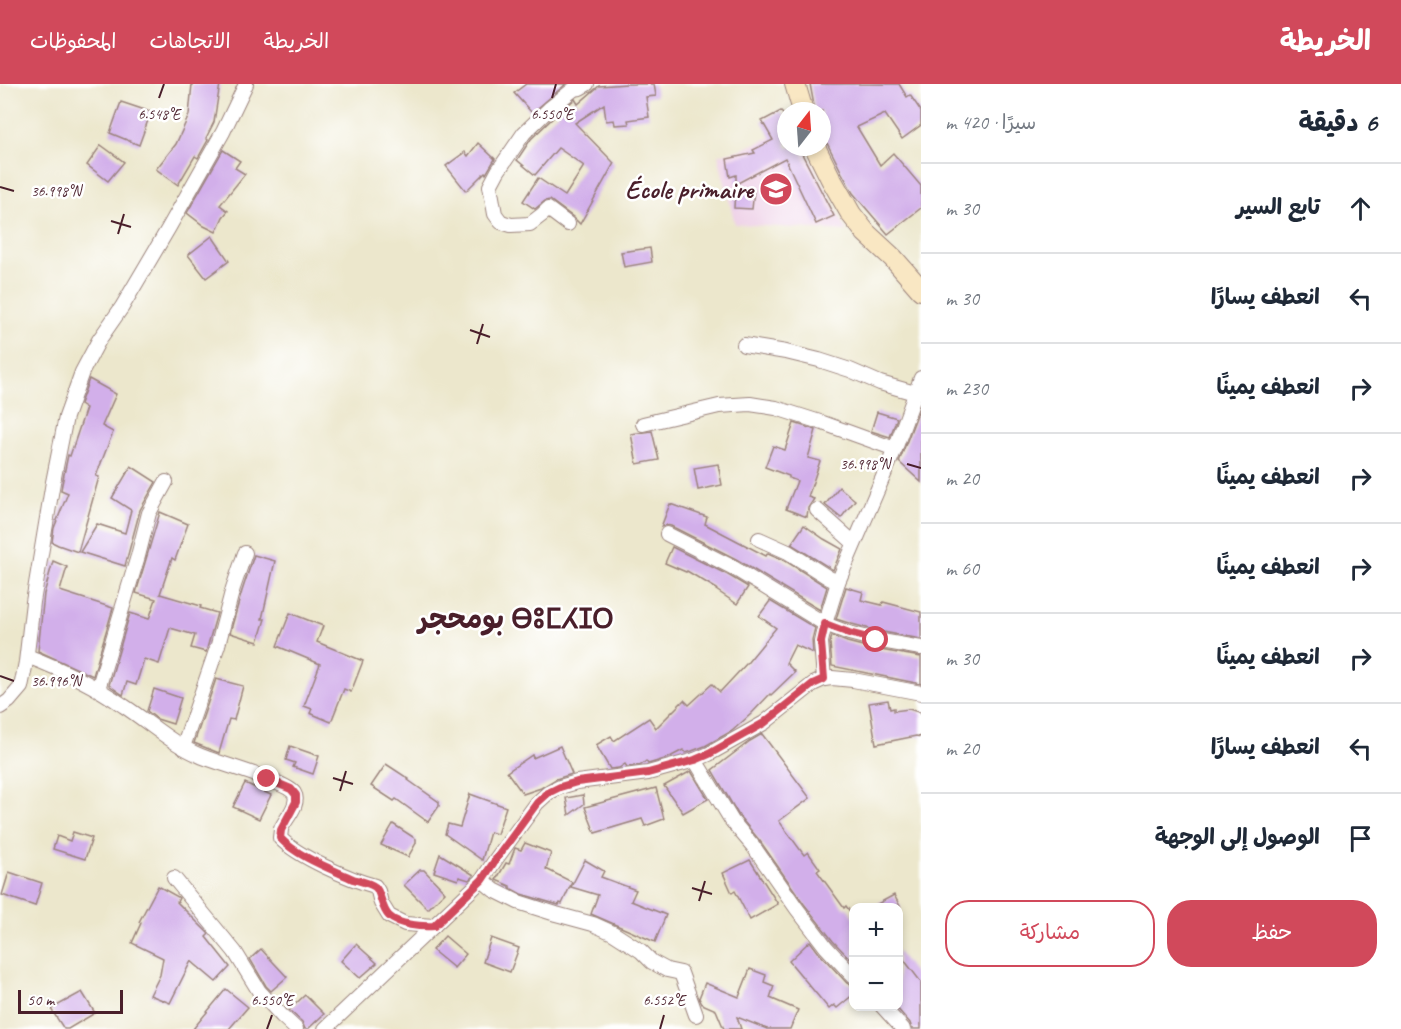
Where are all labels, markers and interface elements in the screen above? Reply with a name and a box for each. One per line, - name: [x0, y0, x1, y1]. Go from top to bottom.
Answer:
- text: الخريطة: [1280, 23, 1371, 58]
- text: المحفوظات: [30, 28, 116, 54]
- text: الاتجاهات: [149, 28, 231, 54]
- text: الخريطة: [264, 28, 329, 54]
- north arrow: [777, 102, 831, 156]
- text: 6.548°E: [138, 105, 182, 124]
- text: 6.550°E: [531, 105, 575, 124]
- text: 6 دقيقة: [1298, 106, 1377, 139]
- text: سيرًا · 420 m: [945, 110, 1036, 135]
- school or university icon: École primaire: [758, 171, 794, 207]
- place label: École primaire: [625, 173, 755, 206]
- text: 36.998°N: [31, 182, 84, 201]
- icon: ahead: [1344, 192, 1377, 225]
- text: تابع السير: [1236, 193, 1320, 221]
- text: 30 m: [945, 196, 979, 221]
- icon: left: [1344, 282, 1377, 315]
- text: انعطف يسارًا: [1211, 283, 1320, 311]
- text: 30 m: [945, 286, 979, 311]
- icon: right: [1344, 372, 1377, 405]
- text: انعطف يمينًا: [1216, 373, 1320, 401]
- text: 230 m: [945, 376, 988, 401]
- text: 36.998°N: [840, 455, 893, 474]
- icon: right: [1344, 462, 1377, 495]
- text: انعطف يمينًا: [1216, 463, 1320, 491]
- text: 20 m: [945, 466, 979, 491]
- icon: right: [1344, 552, 1377, 585]
- text: انعطف يمينًا: [1216, 553, 1320, 581]
- text: 60 m: [945, 556, 979, 581]
- district label: بومحجر ⴱⵓⵎⵃⵊⵔ: [415, 601, 614, 636]
- route start: [862, 626, 888, 652]
- icon: right: [1344, 642, 1377, 675]
- text: انعطف يمينًا: [1216, 643, 1320, 671]
- text: 30 m: [945, 646, 979, 671]
- text: 36.996°N: [31, 672, 84, 691]
- icon: left: [1344, 732, 1377, 765]
- text: انعطف يسارًا: [1211, 733, 1320, 761]
- text: 20 m: [945, 736, 979, 761]
- route end: [253, 765, 279, 791]
- icon: arrive: [1344, 822, 1377, 855]
- text: الوصول إلى الوجهة: [1155, 823, 1320, 851]
- button: مشاركة: [945, 900, 1155, 967]
- button: حفظ: [1167, 900, 1377, 967]
- map controls: [849, 903, 903, 1011]
- button: +: [849, 903, 903, 957]
- button: −: [849, 957, 903, 1011]
- scale bar: [18, 987, 123, 1014]
- text: 50 m: [27, 990, 54, 1010]
- text: 6.550°E: [251, 991, 295, 1010]
- text: 6.552°E: [643, 991, 687, 1010]

